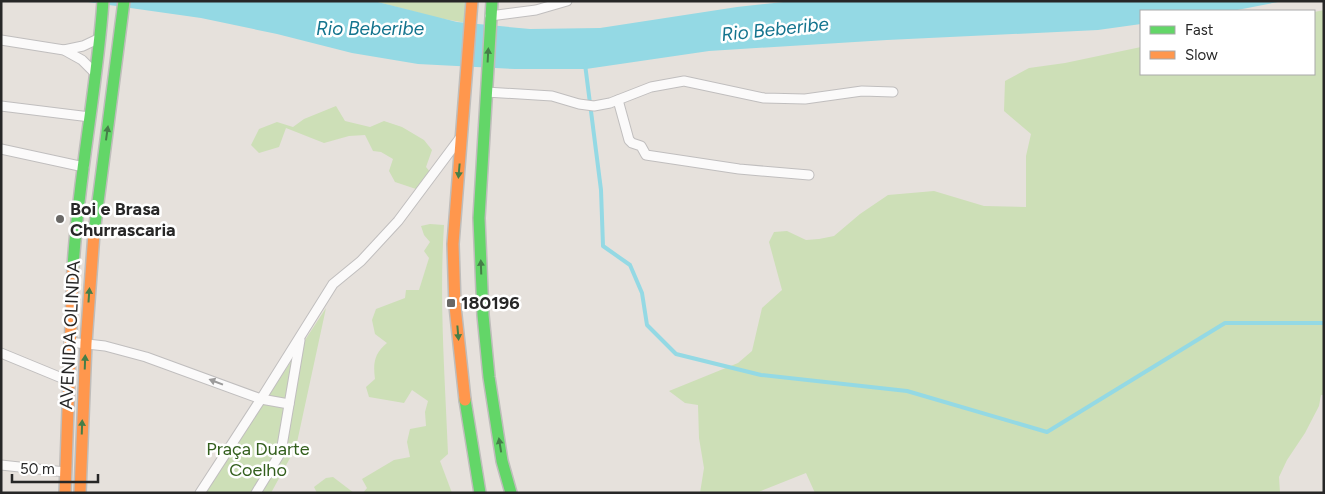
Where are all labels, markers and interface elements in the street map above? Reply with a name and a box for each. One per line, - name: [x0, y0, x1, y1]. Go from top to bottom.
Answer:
- legend: [1140, 10, 1315, 75]
- water label: Rio Beberibe: [720, 12, 831, 46]
- water label: Rio Beberibe: [316, 17, 425, 40]
- text: Fast: [1185, 21, 1214, 39]
- text: Slow: [1185, 46, 1218, 64]
- one-way arrow: [484, 47, 492, 63]
- one-way arrow: [103, 125, 111, 141]
- one-way arrow: [455, 163, 463, 179]
- place label: Boi e Brasa Churrascaria: [70, 198, 176, 241]
- marker: Boi e Brasa Churrascaria: [54, 213, 66, 225]
- one-way arrow: [477, 258, 485, 274]
- street label: AVENIDA OLINDA: [55, 260, 85, 410]
- one-way arrow: [86, 286, 94, 302]
- place label: 180196: [461, 292, 520, 314]
- marker: 180196: [445, 297, 457, 309]
- one-way arrow: [454, 325, 462, 341]
- one-way arrow: [81, 354, 89, 370]
- one-way arrow: [208, 378, 223, 386]
- one-way arrow: [79, 418, 87, 434]
- one-way arrow: [495, 437, 503, 453]
- park label: Praça Duarte Coelho: [206, 438, 310, 481]
- scale bar: [12, 452, 99, 484]
- text: 50 m: [20, 460, 55, 478]

